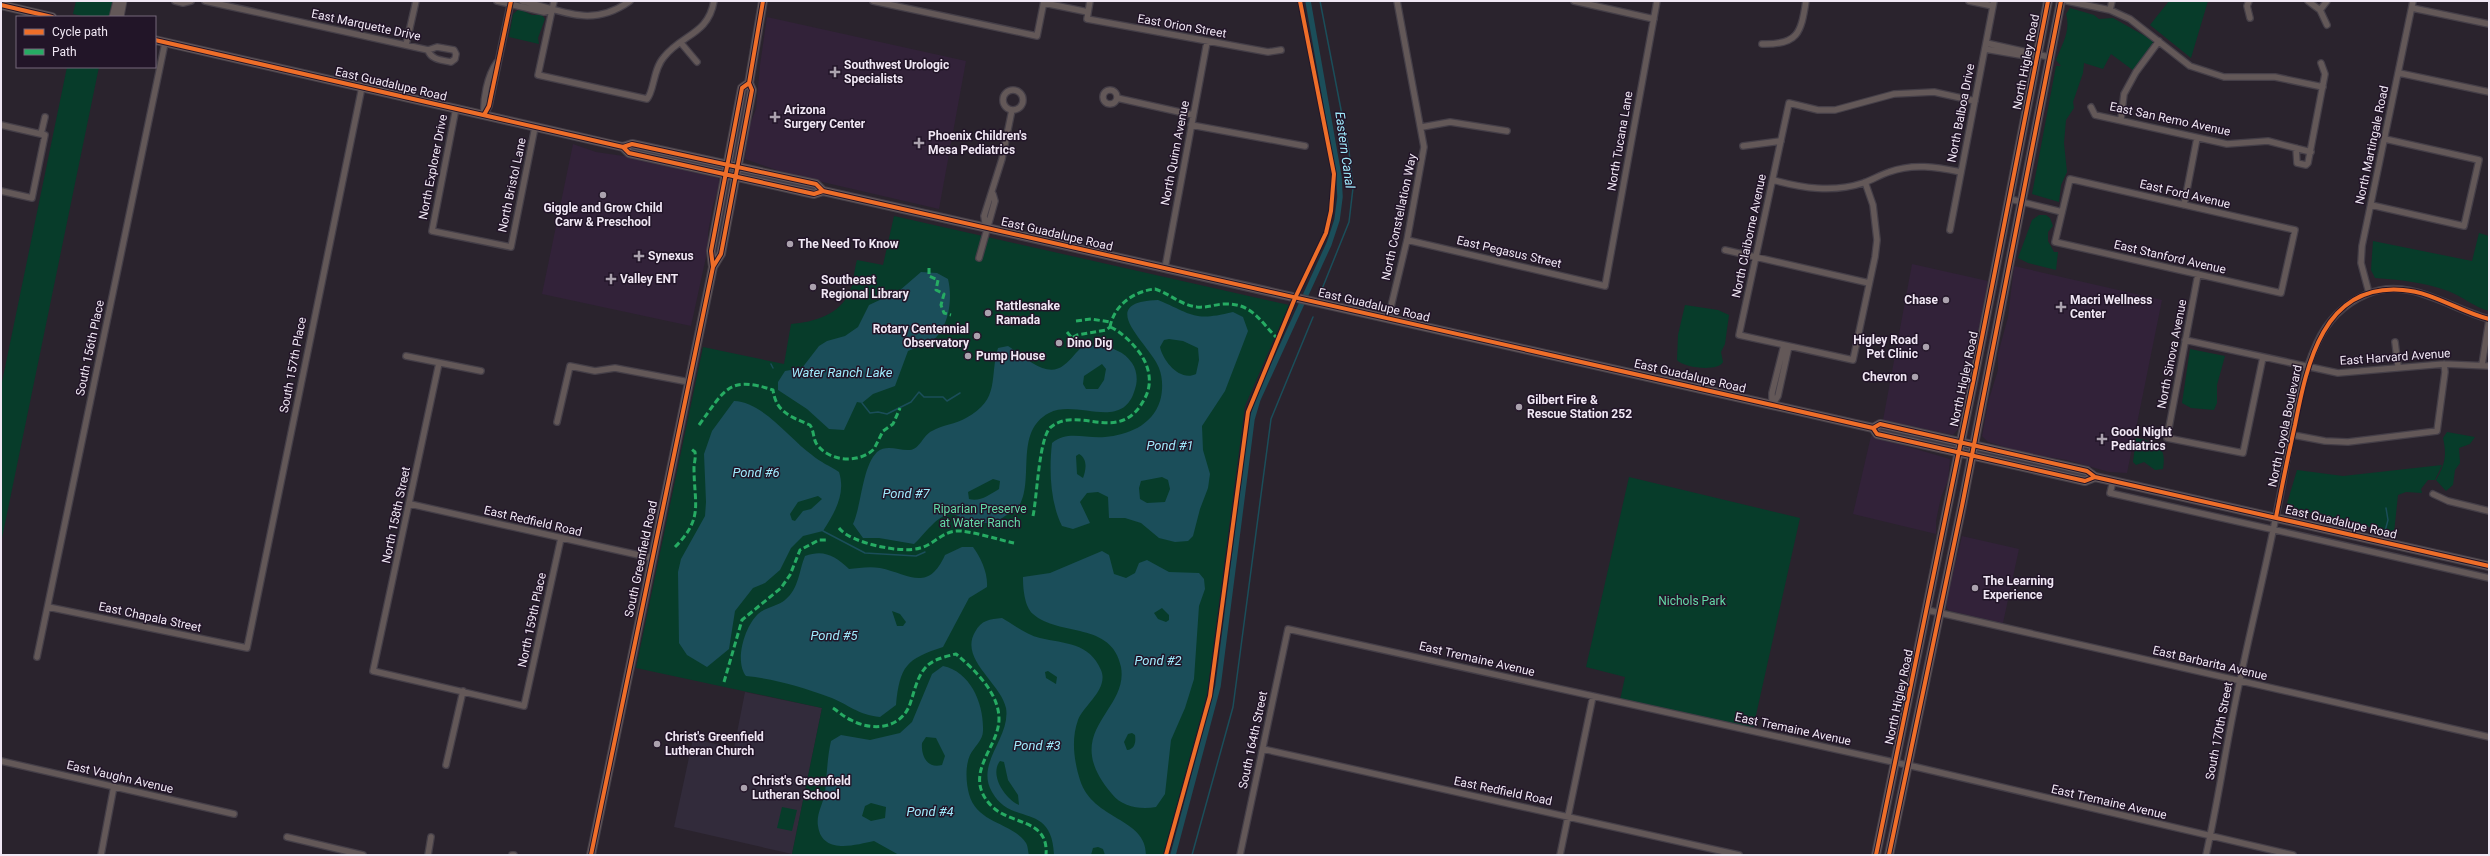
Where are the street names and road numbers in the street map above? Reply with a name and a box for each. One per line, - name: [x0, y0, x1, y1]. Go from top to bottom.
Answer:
- street label: East Marquette Drive: [310, 7, 422, 43]
- street label: East Orion Street: [1137, 11, 1227, 41]
- street label: North Higley Road: [2010, 13, 2042, 111]
- street label: North Balboa Drive: [1945, 62, 1977, 164]
- street label: East Guadalupe Road: [334, 64, 448, 104]
- street label: North Martingale Road: [2353, 84, 2391, 206]
- street label: North Tucana Lane: [1604, 90, 1636, 192]
- street label: North Quinn Avenue: [1158, 99, 1192, 207]
- street label: East San Remo Avenue: [2108, 99, 2232, 139]
- street label: North Explorer Drive: [416, 113, 450, 221]
- street label: North Bristol Lane: [495, 136, 529, 234]
- street label: North Constellation Way: [1379, 152, 1419, 282]
- street label: North Claiborne Avenue: [1729, 173, 1769, 299]
- street label: East Ford Avenue: [2138, 177, 2232, 211]
- street label: East Guadalupe Road: [1000, 214, 1114, 254]
- street label: East Pegasus Street: [1455, 233, 1563, 271]
- street label: East Stanford Avenue: [2113, 237, 2227, 277]
- street label: East Guadalupe Road: [1317, 285, 1431, 325]
- street label: North Sinova Avenue: [2155, 298, 2189, 410]
- street label: South 156th Place: [73, 299, 107, 397]
- street label: South 157th Place: [277, 316, 309, 414]
- street label: North Higley Road: [1947, 330, 1981, 428]
- street label: East Harvard Avenue: [2339, 346, 2451, 368]
- street label: East Guadalupe Road: [1633, 356, 1747, 396]
- street label: North Loyola Boulevard: [2265, 364, 2305, 488]
- street label: North 158th Street: [379, 465, 413, 565]
- street label: South Greenfield Road: [622, 499, 660, 619]
- street label: East Guadalupe Road: [2284, 502, 2398, 542]
- street label: East Redfield Road: [483, 503, 583, 539]
- street label: North 159th Place: [515, 571, 549, 669]
- street label: East Chapala Street: [97, 599, 203, 635]
- street label: East Tremaine Avenue: [1418, 639, 1536, 679]
- street label: East Barbarita Avenue: [2151, 643, 2269, 683]
- street label: North Higley Road: [1882, 648, 1916, 746]
- street label: South 170th Street: [2203, 681, 2235, 781]
- street label: South 164th Street: [1236, 690, 1270, 790]
- street label: East Tremaine Avenue: [1734, 710, 1852, 748]
- street label: East Vaughn Avenue: [65, 758, 175, 796]
- street label: East Redfield Road: [1453, 774, 1553, 808]
- street label: East Tremaine Avenue: [2050, 782, 2168, 822]

